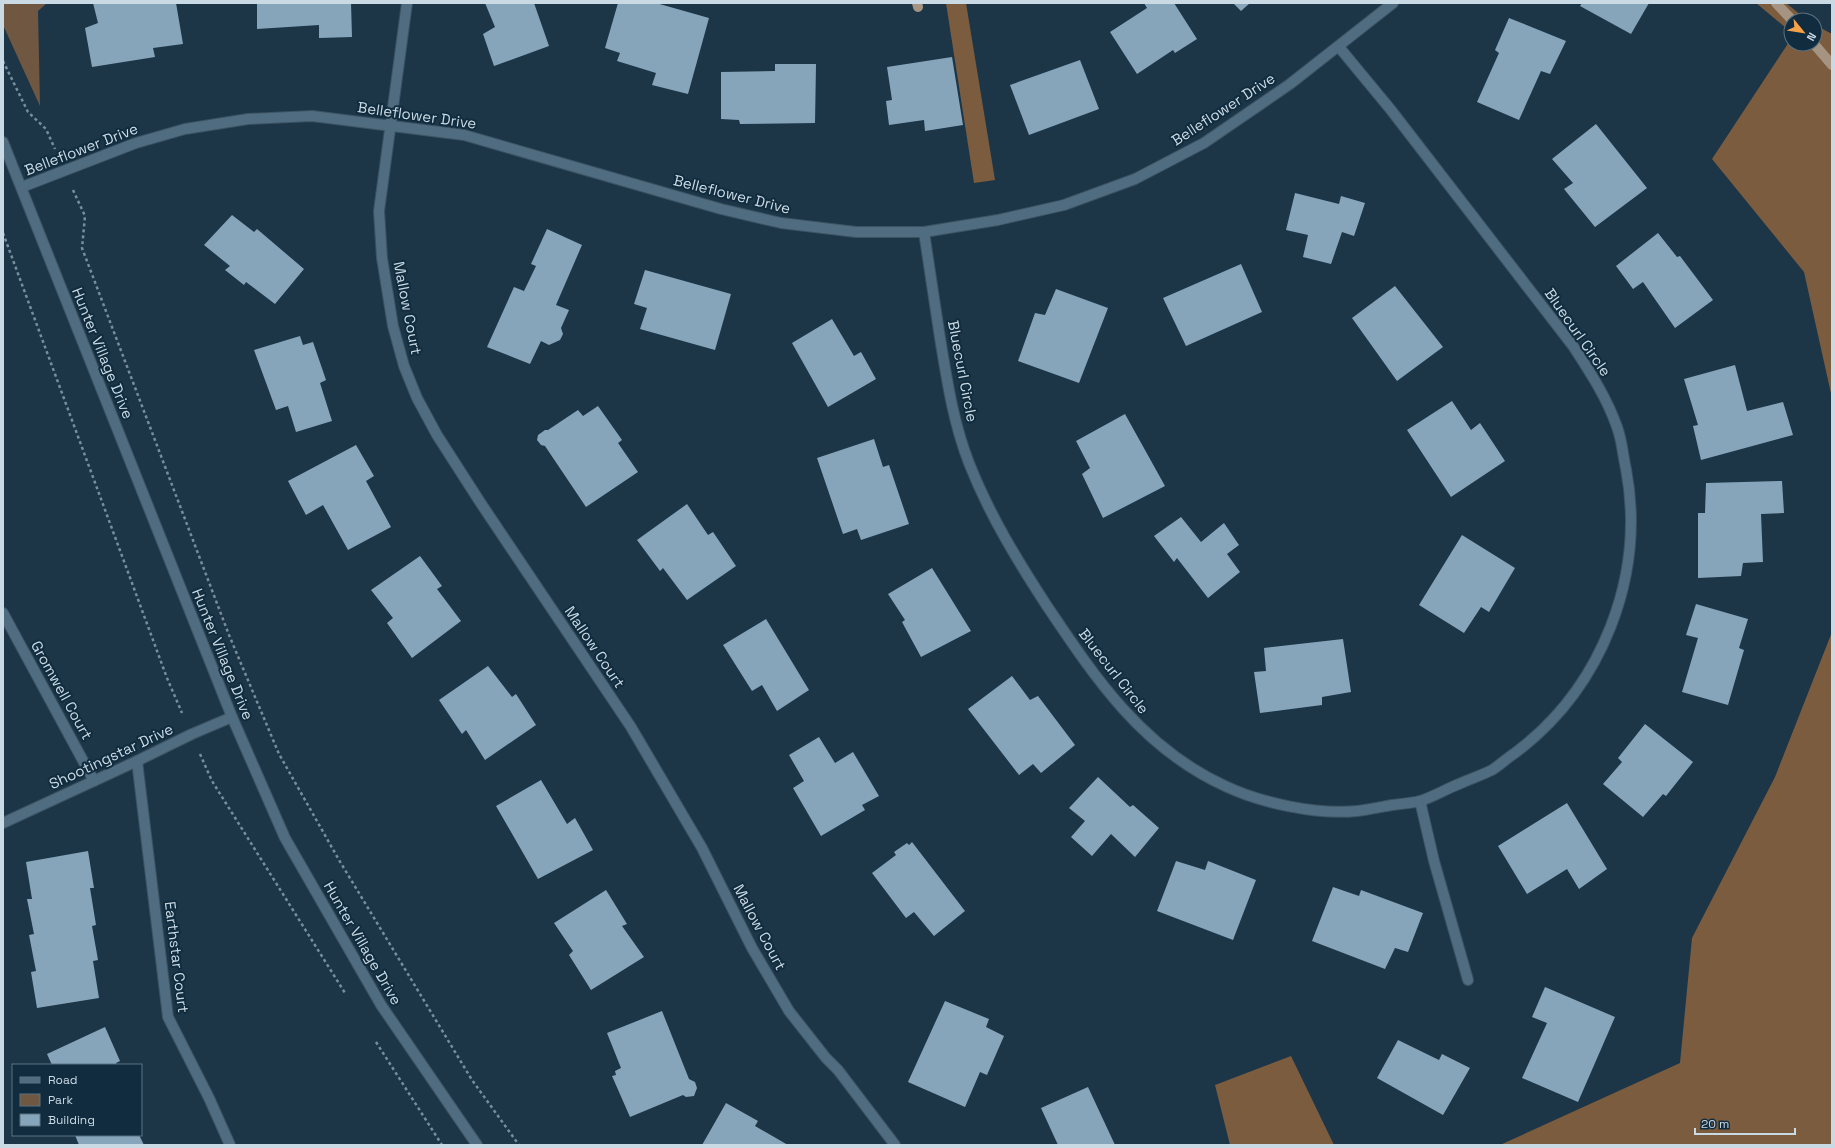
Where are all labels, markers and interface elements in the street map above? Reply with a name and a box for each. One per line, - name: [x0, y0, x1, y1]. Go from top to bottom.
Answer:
- north arrow: [1783, 12, 1823, 52]
- text: N: [1804, 30, 1820, 44]
- street label: Belleflower Drive: [1168, 68, 1279, 150]
- street label: Belleflower Drive: [356, 97, 478, 133]
- street label: Belleflower Drive: [22, 119, 141, 179]
- street label: Belleflower Drive: [671, 170, 793, 218]
- street label: Mallow Court: [390, 260, 426, 356]
- street label: Bluecurl Circle: [1541, 284, 1615, 380]
- street label: Hunter Village Drive: [68, 285, 138, 422]
- street label: Bluecurl Circle: [944, 319, 982, 424]
- street label: Hunter Village Drive: [188, 586, 258, 723]
- street label: Mallow Court: [561, 602, 629, 692]
- street label: Bluecurl Circle: [1075, 624, 1153, 718]
- street label: Gromwell Court: [27, 637, 97, 743]
- street label: Shootingstar Drive: [46, 719, 176, 793]
- street label: Hunter Village Drive: [320, 878, 406, 1008]
- street label: Mallow Court: [729, 881, 791, 973]
- street label: Earthstar Court: [161, 900, 193, 1014]
- legend: [12, 1064, 142, 1136]
- text: Road: [48, 1072, 77, 1088]
- text: Park: [48, 1092, 73, 1108]
- scale bar: [1695, 1110, 1795, 1136]
- text: Building: [48, 1112, 95, 1128]
- text: 20 m: [1701, 1116, 1729, 1132]

